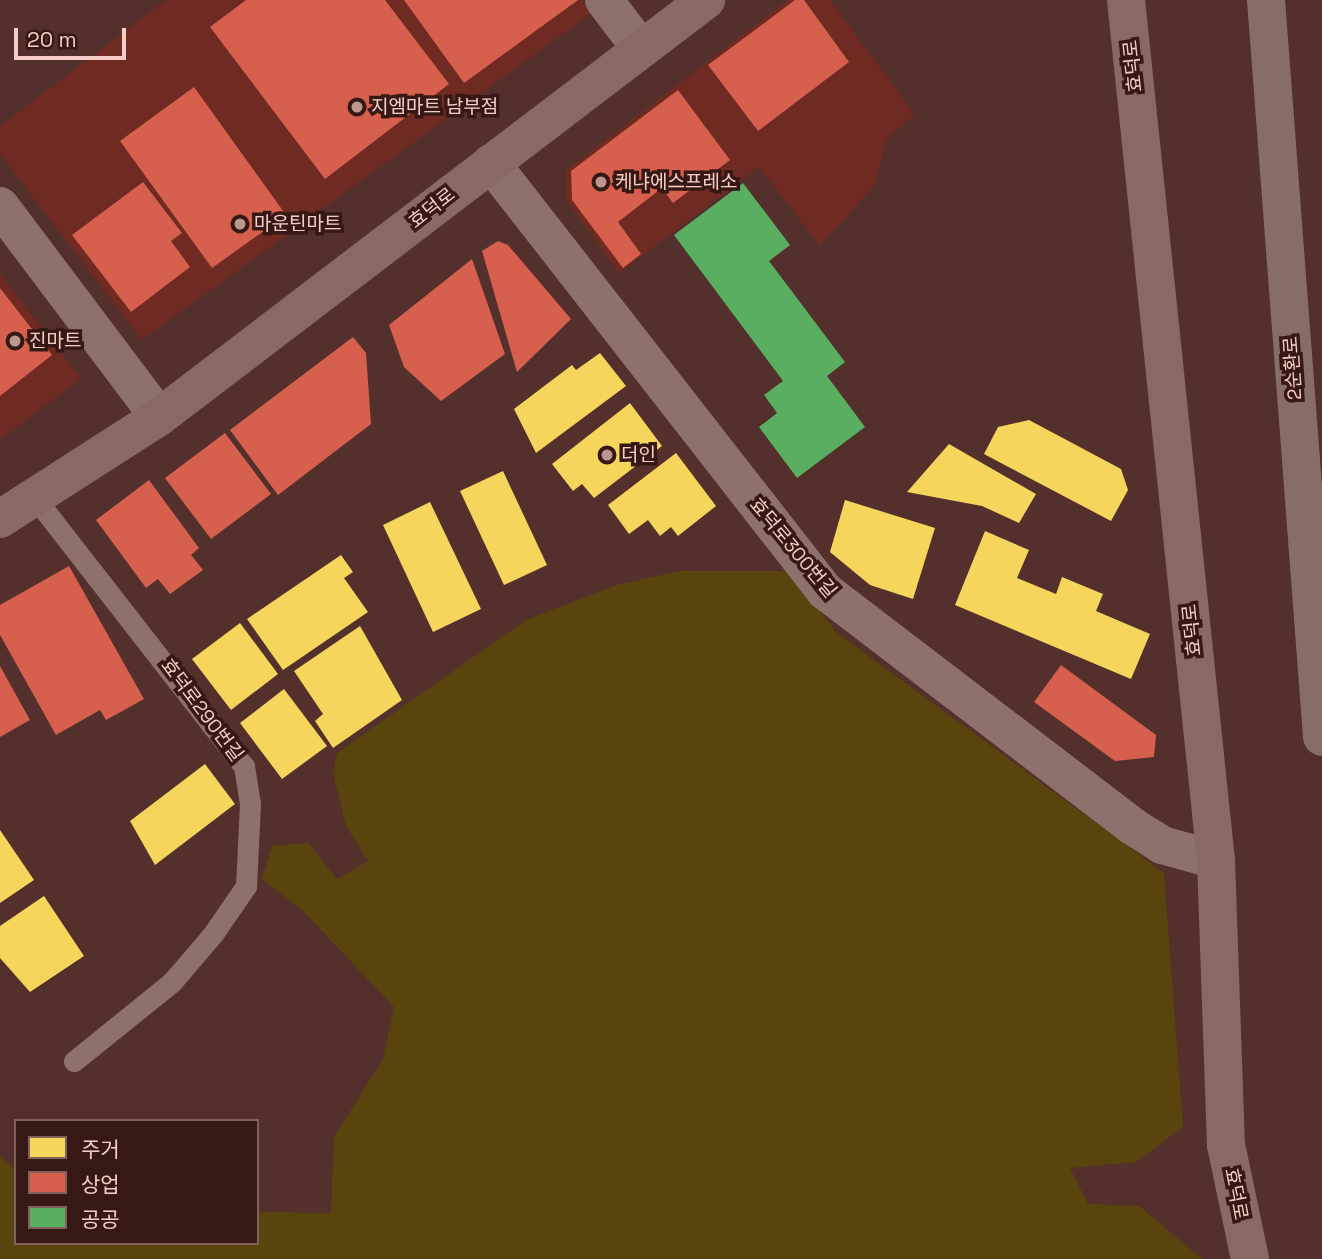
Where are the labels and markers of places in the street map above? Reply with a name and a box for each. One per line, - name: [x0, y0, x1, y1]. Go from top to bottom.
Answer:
- place label: 지엠마트 남부점: [371, 96, 498, 118]
- marker: 지엠마트 남부점: [349, 99, 365, 115]
- place label: 케냐에스프레소: [615, 171, 737, 193]
- marker: 케냐에스프레소: [593, 174, 609, 190]
- place label: 마운틴마트: [254, 213, 341, 235]
- marker: 마운틴마트: [232, 216, 248, 232]
- place label: 진마트: [29, 330, 81, 352]
- marker: 진마트: [7, 333, 23, 349]
- place label: 더인: [621, 444, 656, 466]
- marker: 더인: [599, 447, 615, 463]

